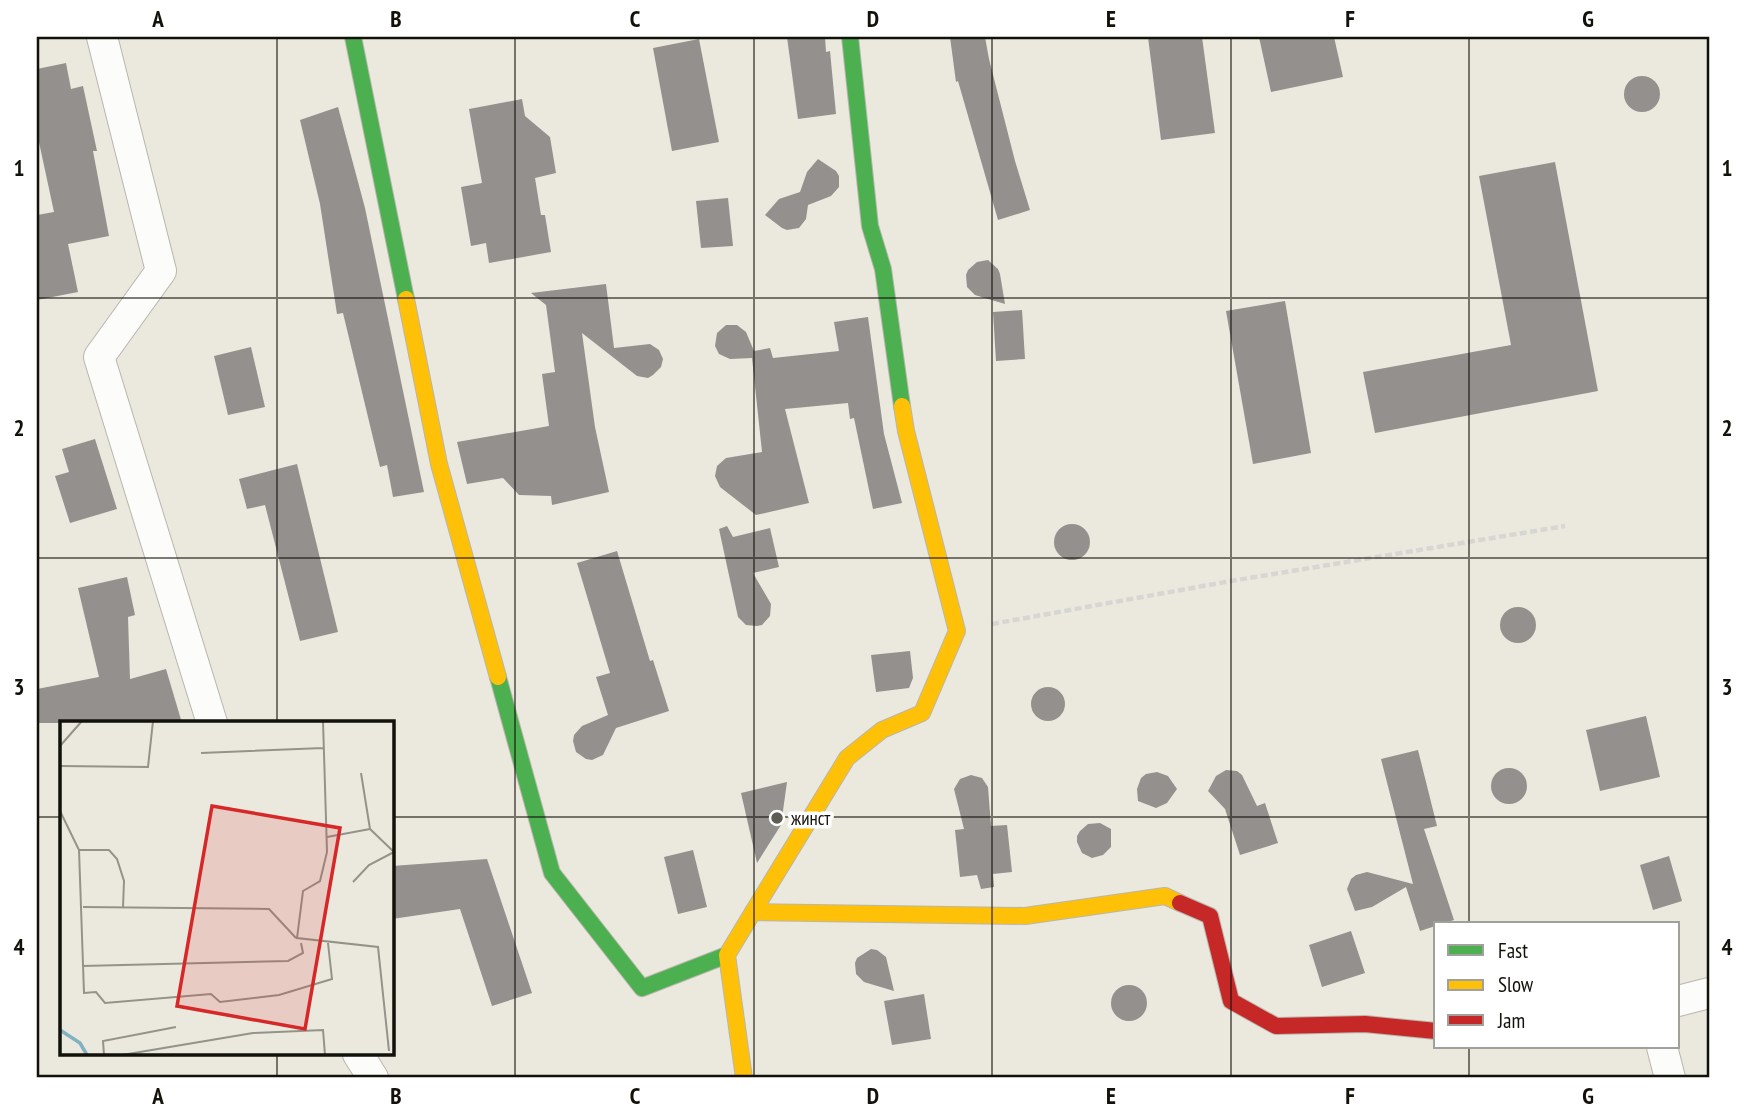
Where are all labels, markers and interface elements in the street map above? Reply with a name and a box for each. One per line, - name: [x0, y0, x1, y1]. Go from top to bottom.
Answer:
- text: A: [151, 4, 164, 33]
- text: B: [390, 4, 402, 33]
- text: C: [630, 4, 641, 33]
- text: D: [867, 4, 879, 33]
- text: E: [1106, 4, 1116, 33]
- text: F: [1345, 4, 1355, 33]
- text: G: [1582, 4, 1594, 33]
- text: 1: [14, 153, 25, 182]
- text: 1: [1722, 153, 1733, 182]
- text: 2: [14, 413, 25, 442]
- text: 2: [1722, 413, 1733, 442]
- text: 3: [14, 672, 25, 701]
- text: 3: [1722, 672, 1733, 701]
- inset map: [60, 721, 394, 1056]
- place label: жинст: [791, 806, 831, 830]
- marker: жинст: [769, 810, 785, 826]
- legend: [1434, 922, 1680, 1048]
- text: 4: [14, 932, 25, 961]
- text: 4: [1722, 932, 1733, 961]
- text: Fast: [1498, 937, 1528, 964]
- text: Slow: [1498, 971, 1534, 998]
- text: Jam: [1497, 1007, 1525, 1034]
- text: A: [151, 1081, 164, 1110]
- text: B: [390, 1081, 402, 1110]
- text: C: [630, 1081, 641, 1110]
- text: D: [867, 1081, 879, 1110]
- text: E: [1106, 1081, 1116, 1110]
- text: F: [1345, 1081, 1355, 1110]
- text: G: [1582, 1081, 1594, 1110]

